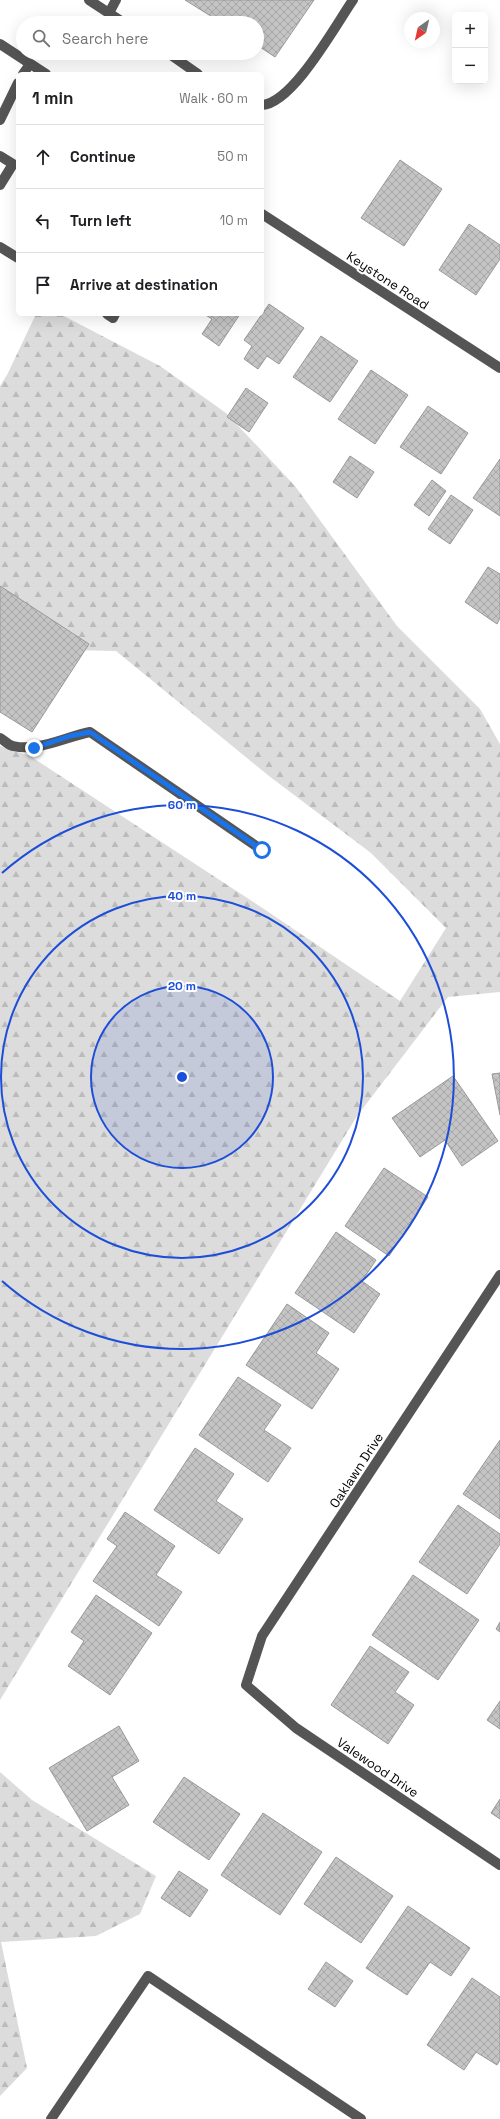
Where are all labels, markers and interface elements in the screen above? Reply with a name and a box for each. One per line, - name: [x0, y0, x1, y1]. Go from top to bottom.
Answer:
- north arrow: [404, 12, 440, 48]
- map controls: [452, 12, 488, 84]
- button: +: [452, 12, 488, 48]
- search box: [16, 16, 264, 60]
- icon: search: [30, 27, 52, 49]
- text: Search here: [62, 29, 148, 48]
- button: −: [452, 48, 488, 84]
- text: 1 min: [32, 87, 74, 109]
- text: Walk · 60 m: [179, 90, 248, 107]
- icon: ahead: [32, 146, 54, 168]
- text: Continue: [70, 147, 136, 166]
- text: 50 m: [217, 148, 248, 165]
- icon: left: [32, 210, 54, 232]
- text: Turn left: [70, 211, 132, 230]
- text: 10 m: [220, 212, 248, 229]
- street label: Keystone Road: [343, 247, 432, 313]
- icon: arrive: [32, 274, 54, 296]
- text: Arrive at destination: [70, 275, 218, 294]
- route end: [25, 739, 43, 757]
- text: 60 m: [168, 797, 196, 813]
- route start: [253, 841, 271, 859]
- text: 40 m: [168, 888, 196, 904]
- text: 20 m: [168, 978, 196, 994]
- centre of rings: [175, 1070, 189, 1084]
- street label: Oaklawn Drive: [326, 1429, 387, 1511]
- street label: Valewood Drive: [334, 1734, 422, 1801]

